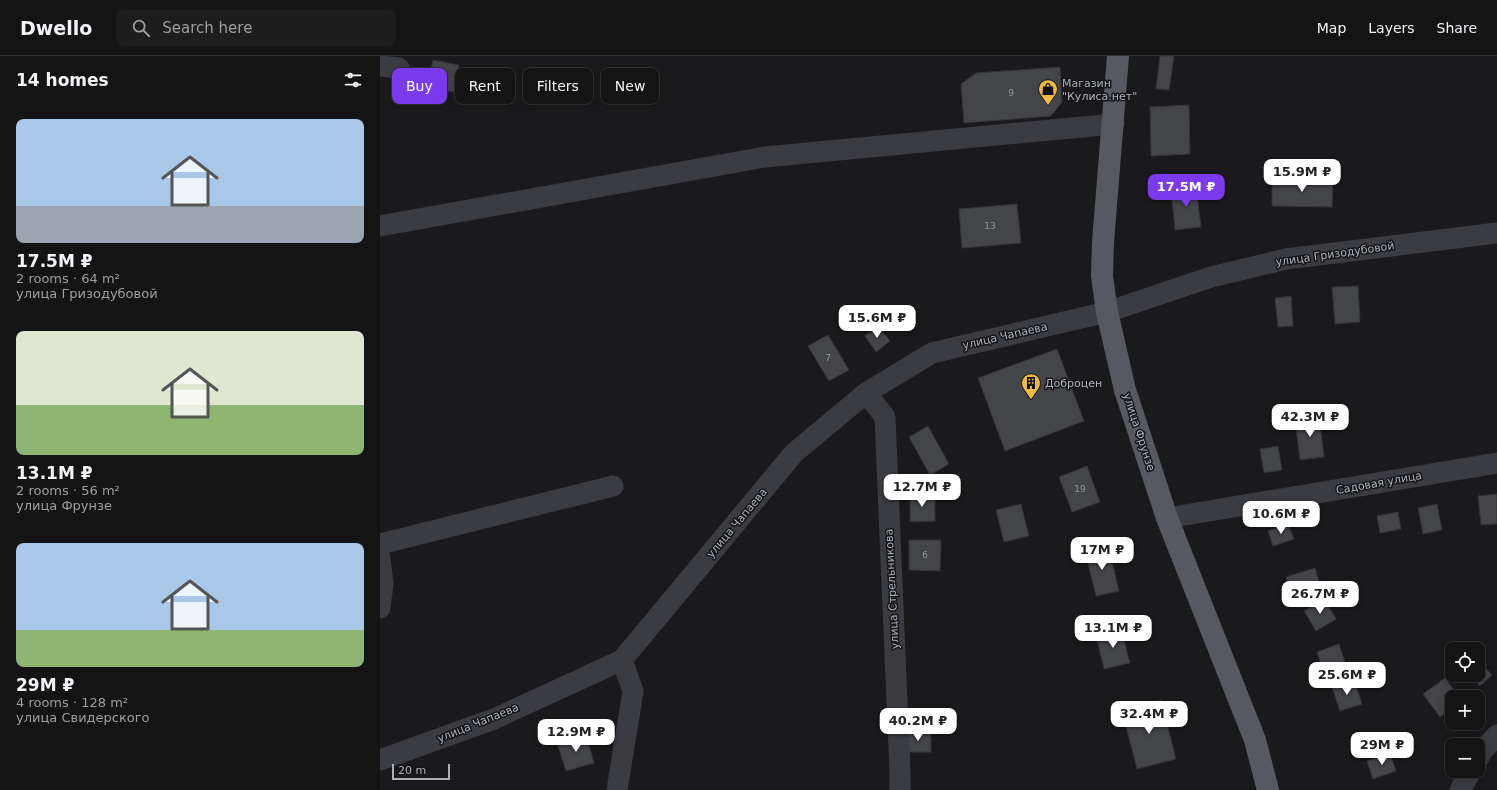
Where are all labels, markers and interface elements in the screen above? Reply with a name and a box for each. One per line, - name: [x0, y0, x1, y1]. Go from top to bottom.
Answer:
- search box: [116, 10, 396, 46]
- text: Dwello: [20, 17, 92, 39]
- icon: search: [130, 17, 152, 39]
- text: Search here: [162, 19, 252, 37]
- text: Map: [1317, 20, 1346, 36]
- text: Layers: [1368, 20, 1415, 36]
- text: Share: [1437, 20, 1477, 36]
- chip: Buy: [392, 68, 447, 104]
- chip: Rent: [455, 68, 515, 104]
- chip: Filters: [523, 68, 593, 104]
- chip: New: [601, 68, 659, 104]
- icon: filters: [342, 69, 364, 91]
- text: 14 homes: [16, 70, 109, 90]
- place label: Магазин "Кулиса.нет": [1062, 77, 1137, 103]
- shop icon: Магазин "Кулиса.нет": [1037, 78, 1059, 106]
- house number: 9: [1008, 88, 1014, 98]
- icon: home: [154, 145, 226, 217]
- pin: 15.9M ₽: [1265, 159, 1339, 193]
- text: 15.9M ₽: [1273, 164, 1331, 179]
- pin: 17.5M ₽: [1149, 174, 1223, 208]
- text: 17.5M ₽: [1157, 179, 1215, 194]
- house number: 13: [984, 221, 996, 231]
- street label: улица Гризодубовой: [1275, 239, 1395, 269]
- text: 17.5M ₽: [16, 251, 93, 271]
- text: 2 rooms · 64 m²: [16, 271, 120, 286]
- text: улица Гризодубовой: [16, 286, 158, 301]
- pin: 15.6M ₽: [840, 305, 914, 339]
- text: 15.6M ₽: [848, 310, 906, 325]
- street label: улица Чапаева: [961, 320, 1049, 352]
- house number: 7: [825, 353, 831, 363]
- icon: home: [154, 357, 226, 429]
- building icon: Доброцен: [1020, 372, 1042, 400]
- place label: Доброцен: [1045, 377, 1102, 390]
- street label: улица Фрунзе: [1120, 391, 1158, 473]
- pin: 42.3M ₽: [1273, 404, 1347, 438]
- text: 42.3M ₽: [1281, 409, 1339, 424]
- text: 13.1M ₽: [16, 463, 93, 483]
- street label: Садовая улица: [1335, 469, 1423, 497]
- pin: 12.7M ₽: [885, 474, 959, 508]
- text: 12.7M ₽: [893, 479, 951, 494]
- text: 2 rooms · 56 m²: [16, 483, 120, 498]
- house number: 19: [1074, 484, 1086, 494]
- street label: улица Чапаева: [704, 486, 770, 560]
- text: улица Фрунзе: [16, 498, 112, 513]
- pin: 10.6M ₽: [1244, 501, 1318, 535]
- text: 10.6M ₽: [1252, 506, 1310, 521]
- street label: улица Стрельникова: [882, 528, 902, 650]
- pin: 17M ₽: [1074, 537, 1130, 571]
- text: 17M ₽: [1080, 542, 1124, 557]
- house number: 6: [922, 550, 928, 560]
- icon: home: [154, 569, 226, 641]
- pin: 26.7M ₽: [1283, 581, 1357, 615]
- text: 26.7M ₽: [1291, 586, 1349, 601]
- pin: 13.1M ₽: [1076, 615, 1150, 649]
- text: 13.1M ₽: [1084, 620, 1142, 635]
- map controls: [1445, 642, 1485, 778]
- button: locate: [1445, 642, 1485, 682]
- pin: 25.6M ₽: [1310, 662, 1384, 696]
- text: 25.6M ₽: [1318, 667, 1376, 682]
- text: 29M ₽: [16, 675, 74, 695]
- button: +: [1445, 690, 1485, 730]
- text: 4 rooms · 128 m²: [16, 695, 128, 710]
- street label: улица Чапаева: [435, 701, 521, 745]
- pin: 32.4M ₽: [1112, 701, 1186, 735]
- text: 32.4M ₽: [1120, 706, 1178, 721]
- pin: 40.2M ₽: [881, 708, 955, 742]
- text: улица Свидерского: [16, 710, 150, 725]
- text: 40.2M ₽: [889, 713, 947, 728]
- pin: 12.9M ₽: [539, 719, 613, 753]
- text: 12.9M ₽: [547, 724, 605, 739]
- pin: 29M ₽: [1354, 732, 1410, 766]
- text: 29M ₽: [1360, 737, 1404, 752]
- button: −: [1445, 738, 1485, 778]
- scale bar: [392, 762, 450, 781]
- text: 20 m: [398, 764, 426, 777]

